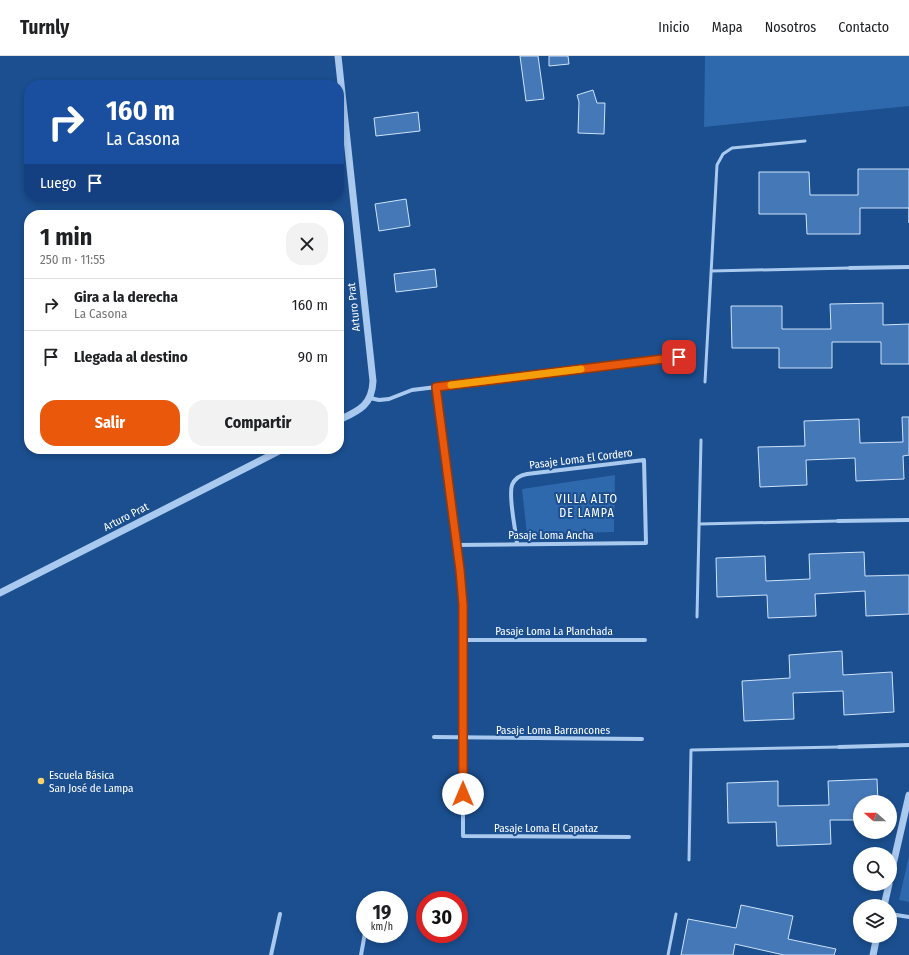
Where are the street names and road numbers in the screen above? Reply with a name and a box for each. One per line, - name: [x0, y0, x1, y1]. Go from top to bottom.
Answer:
- street label: Arturo Prat: [345, 282, 363, 332]
- street label: Pasaje Loma El Cordero: [529, 446, 634, 472]
- street label: Arturo Prat: [101, 500, 151, 534]
- street label: Pasaje Loma Ancha: [508, 529, 594, 542]
- street label: Pasaje Loma La Planchada: [495, 625, 613, 638]
- street label: Pasaje Loma Barrancones: [496, 724, 610, 737]
- street label: Pasaje Loma El Capataz: [494, 822, 599, 835]

